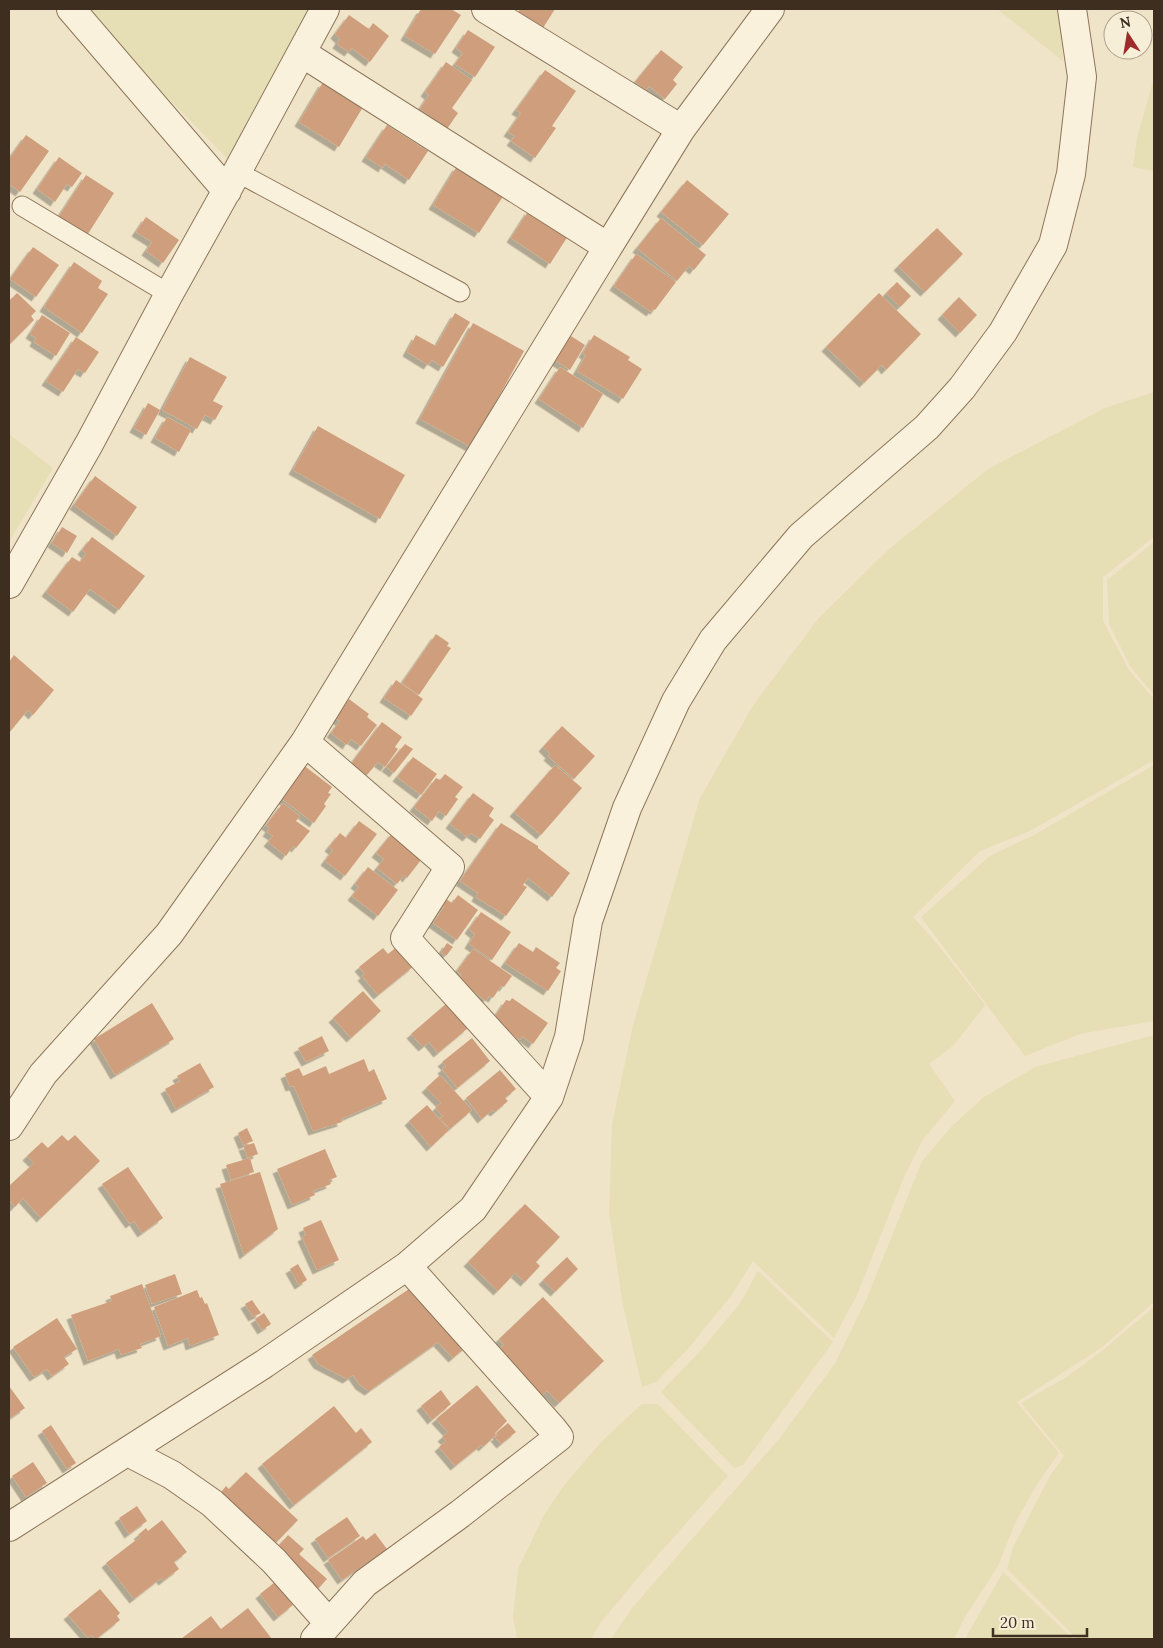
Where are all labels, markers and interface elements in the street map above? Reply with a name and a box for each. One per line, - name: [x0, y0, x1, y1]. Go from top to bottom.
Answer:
- north arrow: [1103, 10, 1153, 60]
- text: N: [1118, 12, 1133, 32]
- scale bar: [993, 1606, 1087, 1638]
- text: 20 m: [1000, 1613, 1035, 1632]

